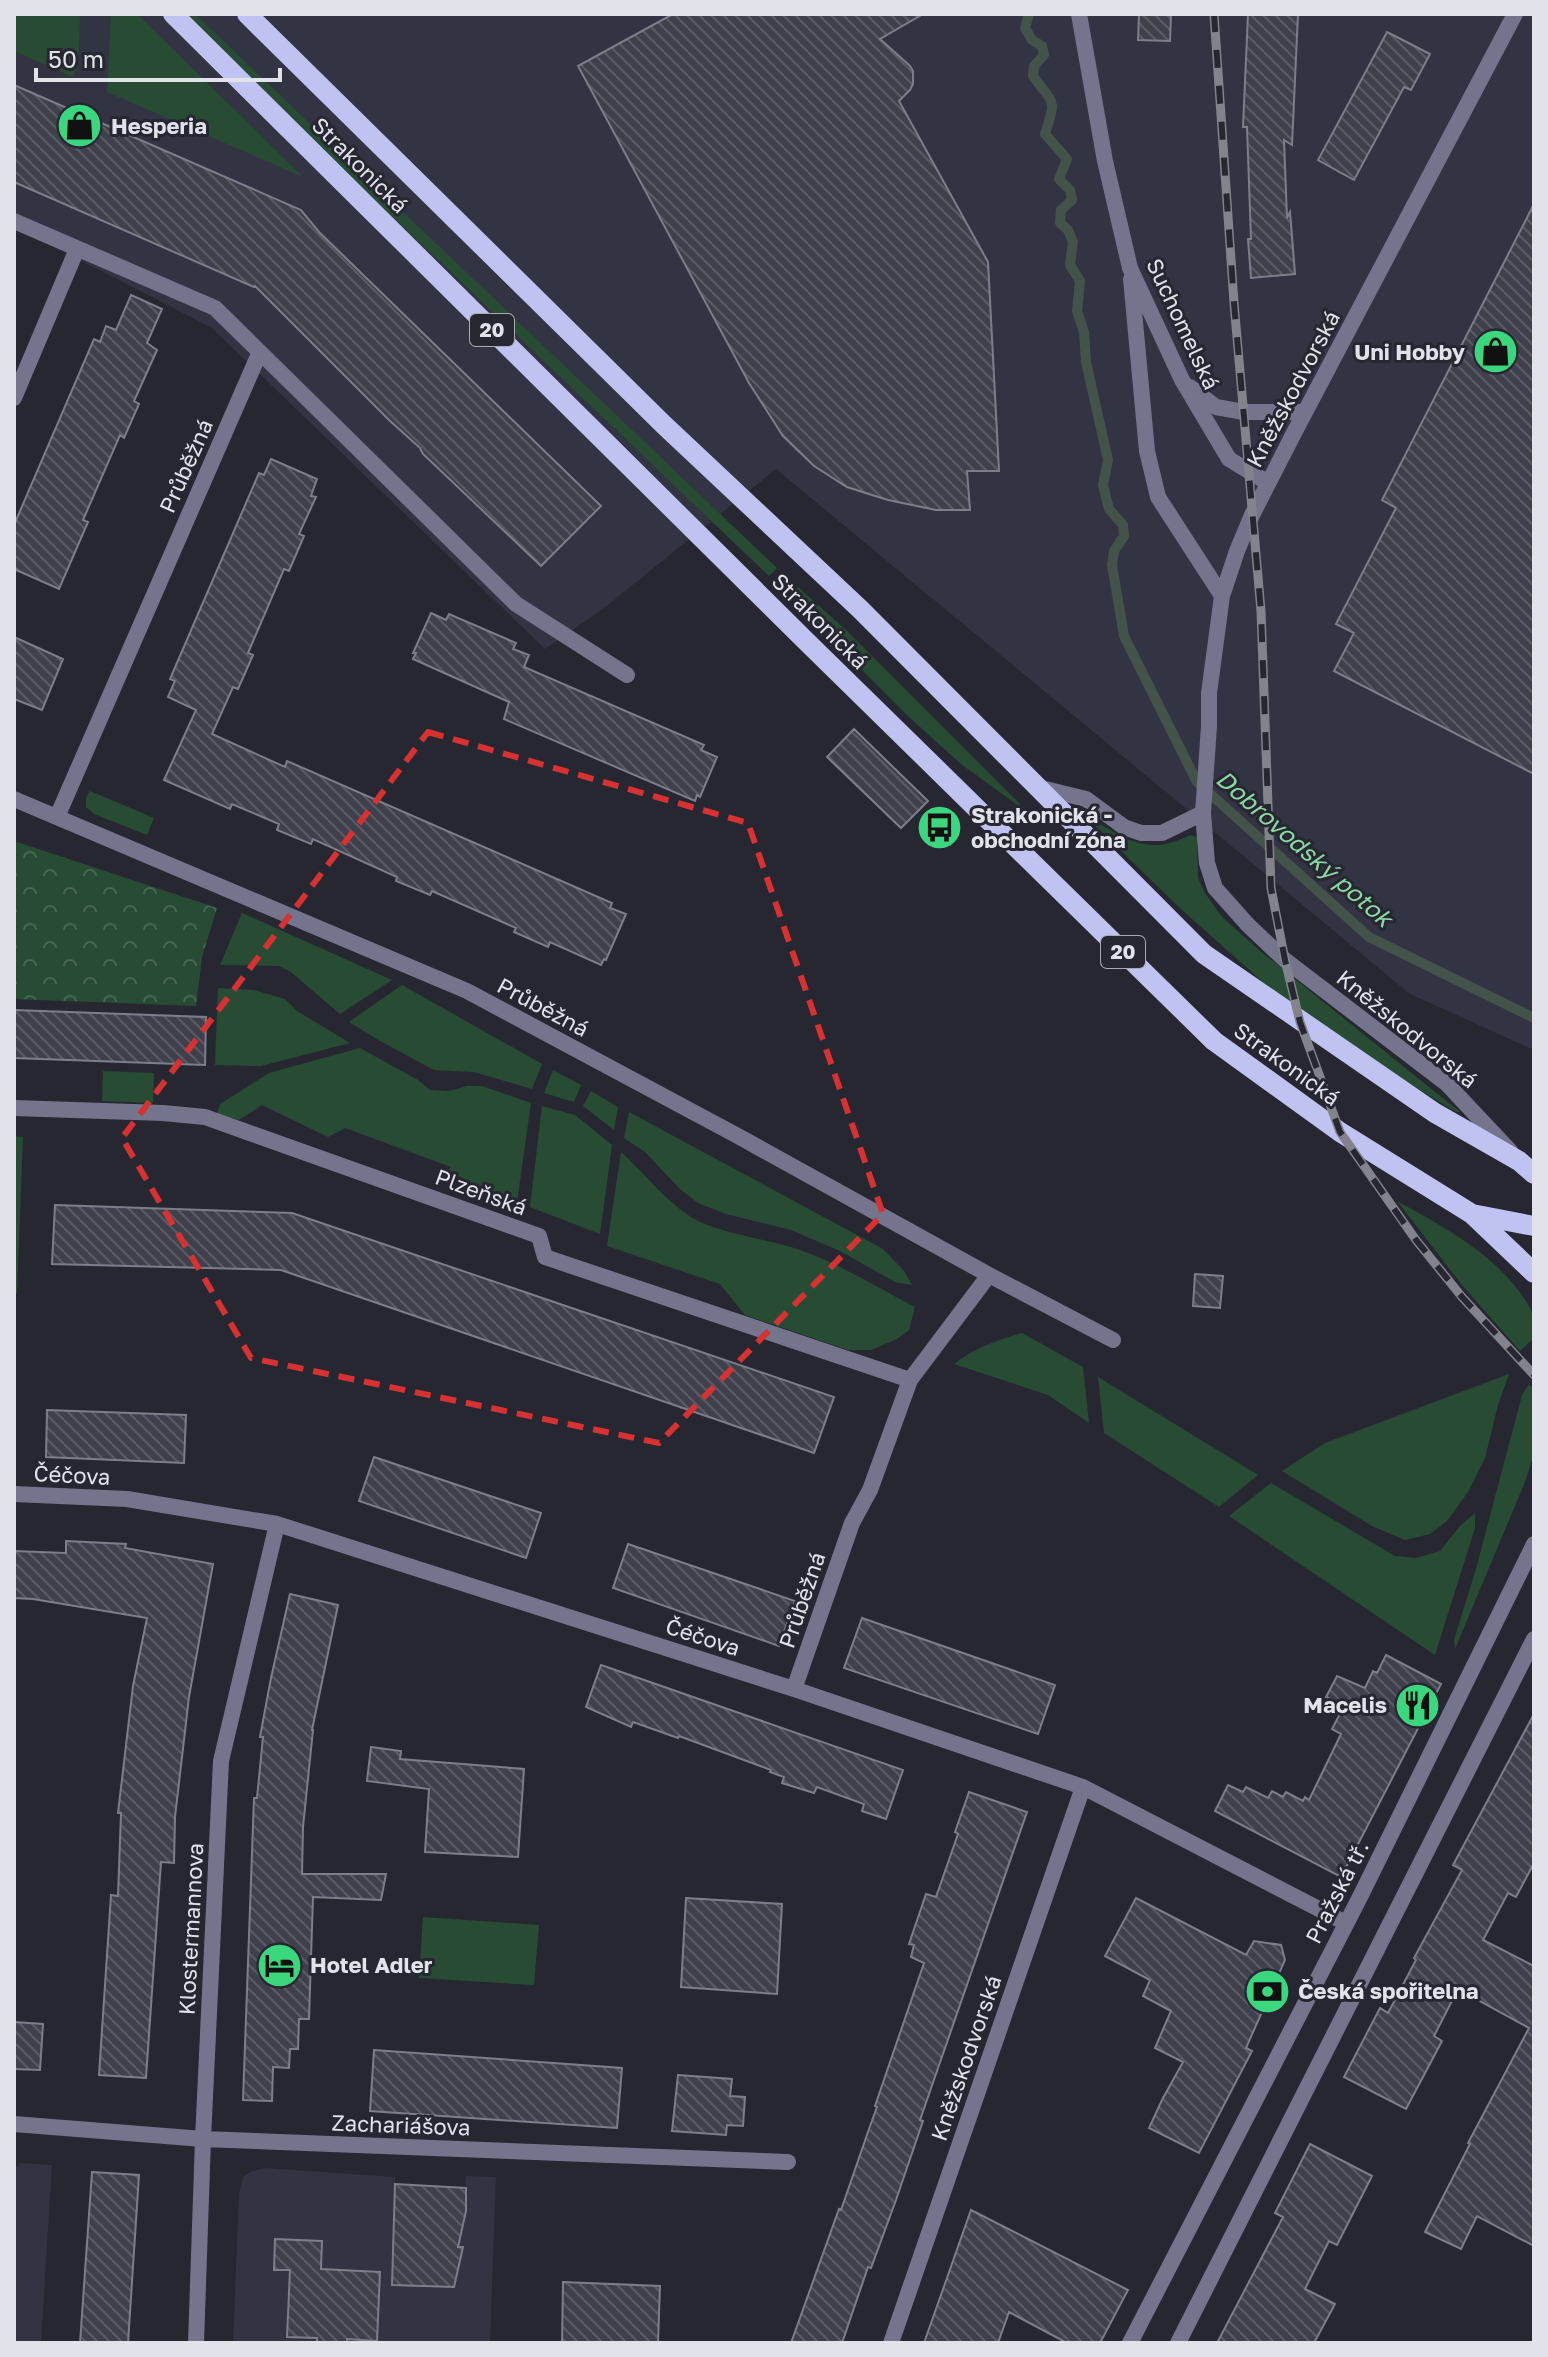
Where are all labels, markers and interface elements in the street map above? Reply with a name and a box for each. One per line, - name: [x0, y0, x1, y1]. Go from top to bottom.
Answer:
- scale bar: [36, 32, 280, 82]
- text: 50 m: [48, 44, 104, 73]
- shop icon: Hesperia: [56, 102, 104, 150]
- street label: Strakonická: [307, 111, 414, 218]
- place label: Hesperia: [111, 112, 207, 139]
- street label: Suchomelská: [1141, 254, 1226, 394]
- street label: Kněžskodvorská: [1240, 306, 1345, 471]
- road number: 20: [470, 314, 514, 346]
- shop icon: Uni Hobby: [1472, 328, 1520, 376]
- place label: Uni Hobby: [1354, 338, 1465, 365]
- street label: Průběžná: [153, 415, 218, 517]
- street label: Strakonická: [767, 567, 874, 674]
- water label: Dobrovodský potok: [1210, 764, 1401, 935]
- place label: Strakonická - obchodní zóna: [971, 801, 1126, 853]
- bus stop icon: Strakonická - obchodní zóna: [916, 804, 964, 852]
- road number: 20: [1101, 936, 1145, 968]
- street label: Kněžskodvorská: [1332, 964, 1483, 1094]
- street label: Průběžná: [493, 971, 594, 1042]
- street label: Strakonická: [1229, 1016, 1346, 1111]
- street label: Plzeňská: [432, 1163, 531, 1221]
- street label: Čéčova: [33, 1459, 111, 1490]
- street label: Průběžná: [773, 1548, 831, 1651]
- street label: Čéčova: [663, 1612, 744, 1661]
- restaurant icon: Macelis: [1394, 1681, 1442, 1729]
- place label: Macelis: [1303, 1691, 1387, 1718]
- street label: Pražská tř.: [1299, 1836, 1374, 1948]
- street label: Klostermannova: [173, 1842, 208, 2016]
- hotel icon: Hotel Adler: [255, 1941, 303, 1989]
- place label: Hotel Adler: [310, 1951, 433, 1978]
- bank icon: Česká spořitelna: [1243, 1967, 1291, 2015]
- street label: Kněžskodvorská: [925, 1972, 1006, 2144]
- place label: Česká spořitelna: [1298, 1977, 1479, 2004]
- street label: Zachariášova: [331, 2109, 471, 2140]

